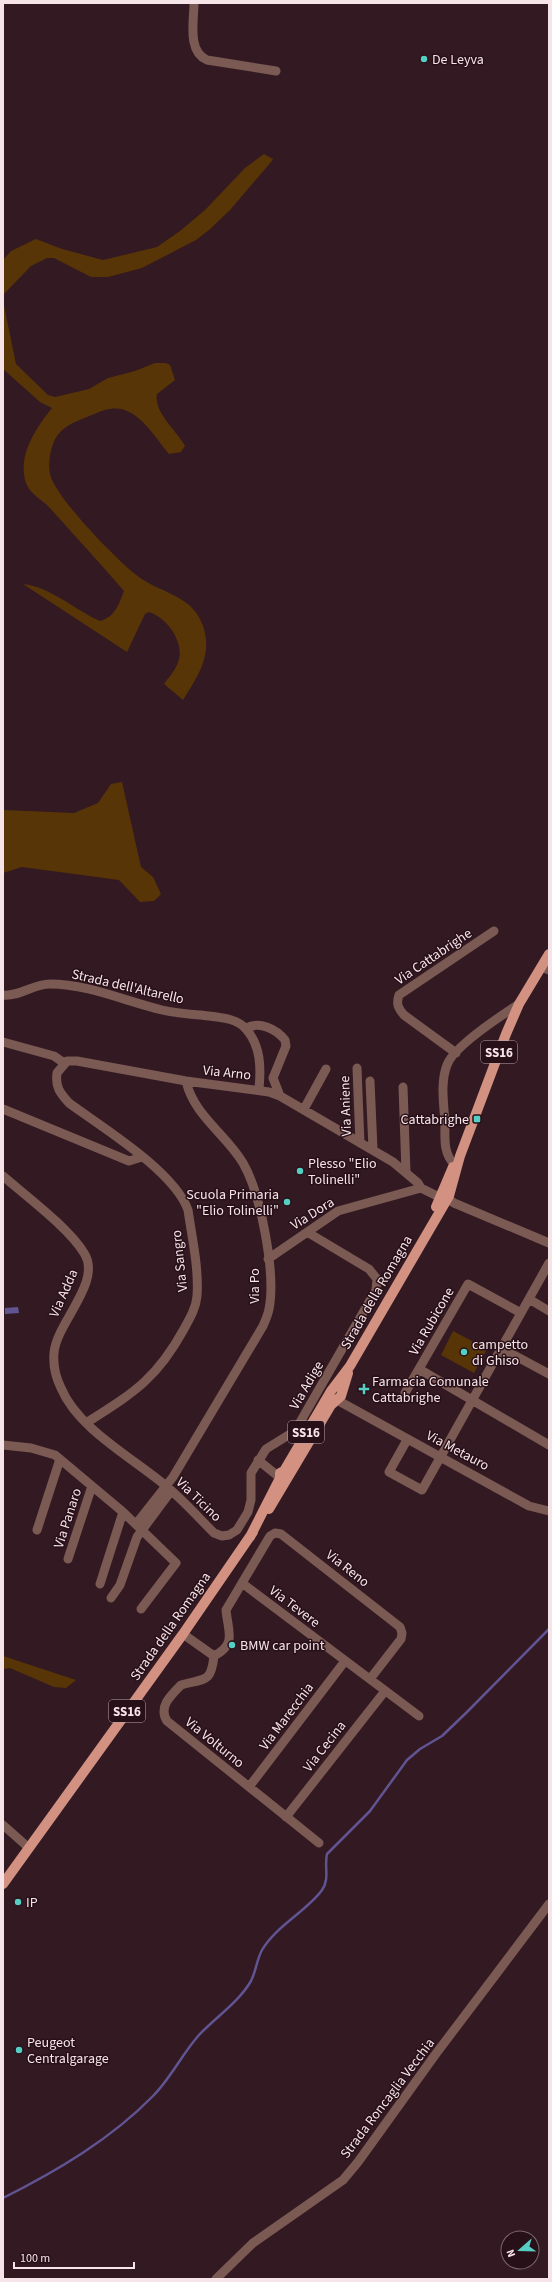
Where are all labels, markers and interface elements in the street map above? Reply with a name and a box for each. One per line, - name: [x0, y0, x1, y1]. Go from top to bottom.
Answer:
- place label: De Leyva: [432, 50, 484, 70]
- marker: De Leyva: [419, 54, 429, 64]
- street label: Via Cattabrighe: [391, 924, 476, 990]
- street label: Strada dell'Altarello: [70, 964, 186, 1010]
- road number: SS16: [481, 1041, 517, 1063]
- street label: Via Arno: [202, 1061, 252, 1085]
- street label: Via Aniene: [335, 1075, 357, 1137]
- place label: Cattabrighe: [401, 1110, 469, 1130]
- marker: Cattabrighe: [472, 1114, 482, 1124]
- place label: Plesso "Elio Tolinelli": [308, 1154, 377, 1190]
- marker: Plesso "Elio Tolinelli": [295, 1166, 305, 1176]
- place label: Scuola Primaria "Elio Tolinelli": [186, 1185, 279, 1221]
- street label: Via Dora: [287, 1193, 338, 1235]
- marker: Scuola Primaria "Elio Tolinelli": [282, 1197, 292, 1207]
- street label: Via Sangro: [167, 1229, 193, 1293]
- street label: Strada della Romagna: [336, 1232, 418, 1353]
- street label: Via Adda: [44, 1266, 83, 1321]
- street label: Via Po: [245, 1268, 265, 1304]
- street label: Via Rubicone: [404, 1284, 459, 1359]
- place label: campetto di Ghiso: [472, 1335, 528, 1371]
- marker: campetto di Ghiso: [459, 1347, 469, 1357]
- street label: Via Adige: [285, 1357, 329, 1414]
- place label: Farmacia Comunale Cattabrighe: [372, 1372, 489, 1408]
- marker: Farmacia Comunale Cattabrighe: [359, 1384, 369, 1394]
- road number: SS16: [288, 1421, 324, 1443]
- street label: Via Metauro: [422, 1426, 493, 1476]
- street label: Via Ticino: [171, 1473, 226, 1527]
- street label: Via Panaro: [49, 1486, 87, 1551]
- street label: Via Reno: [321, 1545, 373, 1592]
- street label: Strada della Romagna: [126, 1568, 216, 1685]
- street label: Via Tevere: [265, 1581, 324, 1633]
- place label: BMW car point: [240, 1636, 325, 1656]
- marker: BMW car point: [227, 1640, 237, 1650]
- street label: Via Marecchia: [255, 1679, 319, 1755]
- road number: SS16: [109, 1700, 145, 1722]
- street label: Via Volturno: [180, 1713, 248, 1773]
- street label: Via Cecina: [298, 1717, 351, 1776]
- place label: IP: [26, 1893, 38, 1913]
- marker: IP: [13, 1897, 23, 1907]
- place label: Peugeot Centralgarage: [27, 2033, 109, 2069]
- street label: Strada Roncaglia Vecchia: [336, 2034, 440, 2163]
- marker: Peugeot Centralgarage: [14, 2045, 24, 2055]
- north arrow: [500, 2230, 540, 2270]
- scale bar: [14, 2244, 134, 2270]
- text: N: [503, 2247, 519, 2259]
- text: 100 m: [20, 2250, 50, 2267]

